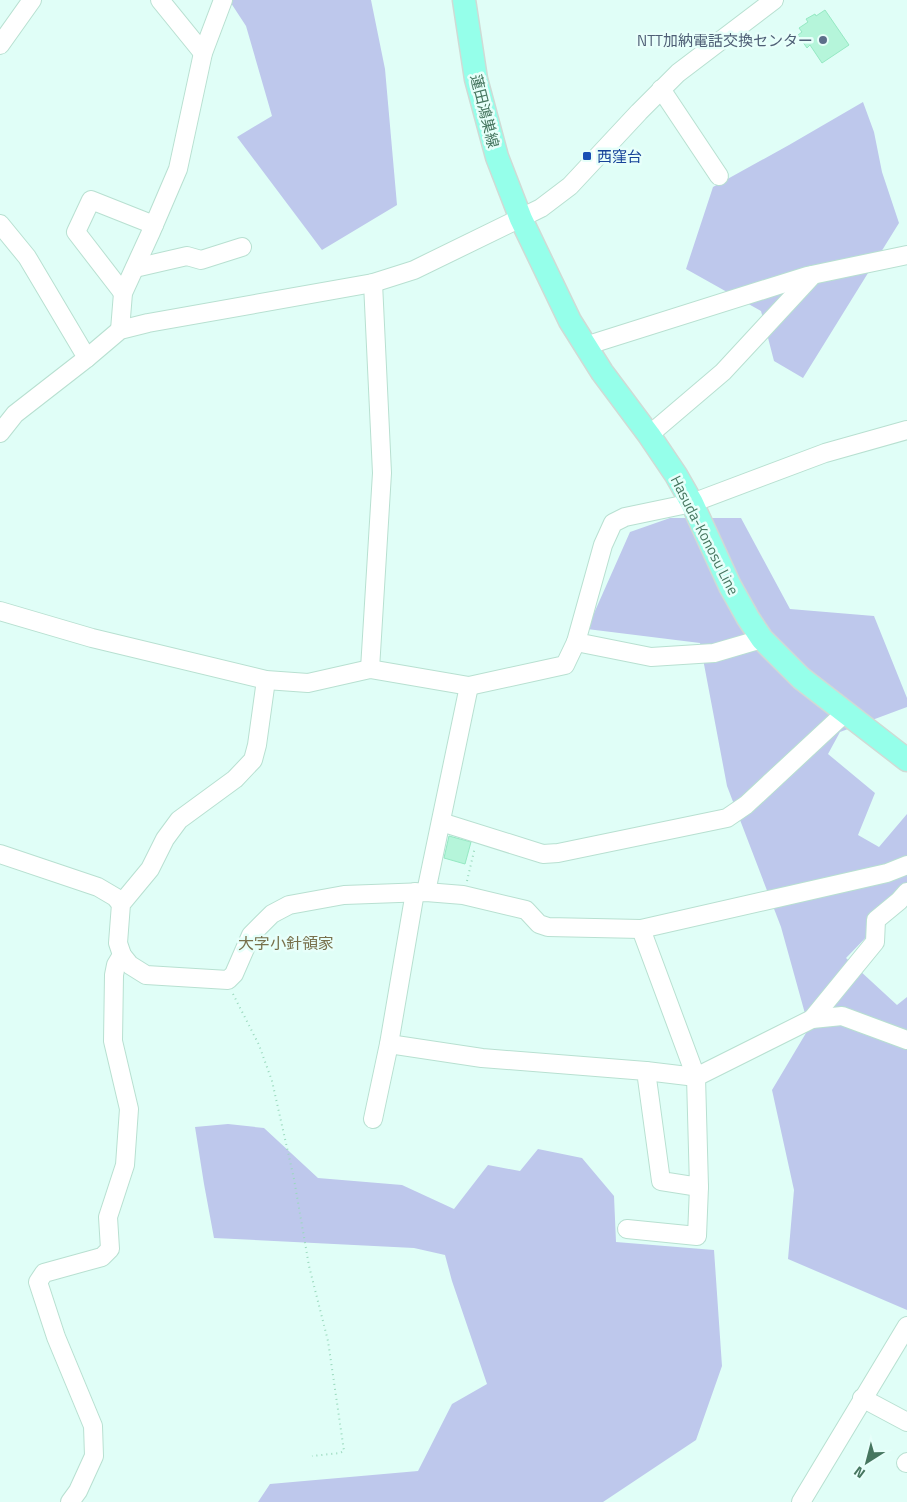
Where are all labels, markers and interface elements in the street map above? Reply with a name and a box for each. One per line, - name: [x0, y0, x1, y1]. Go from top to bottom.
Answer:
- place label: NTT加納電話交換センター: [637, 29, 813, 52]
- marker: NTT加納電話交換センター: [817, 34, 829, 46]
- street label: 蓮田鴻巣線: [465, 72, 505, 150]
- place label: 西窪台: [597, 145, 642, 168]
- marker: 西窪台: [581, 150, 593, 162]
- street label: Hasuda-Konosu Line: [665, 471, 745, 599]
- district label: 大字小針領家: [238, 931, 334, 955]
- north arrow: [842, 1437, 892, 1487]
- text: N: [849, 1462, 869, 1484]

